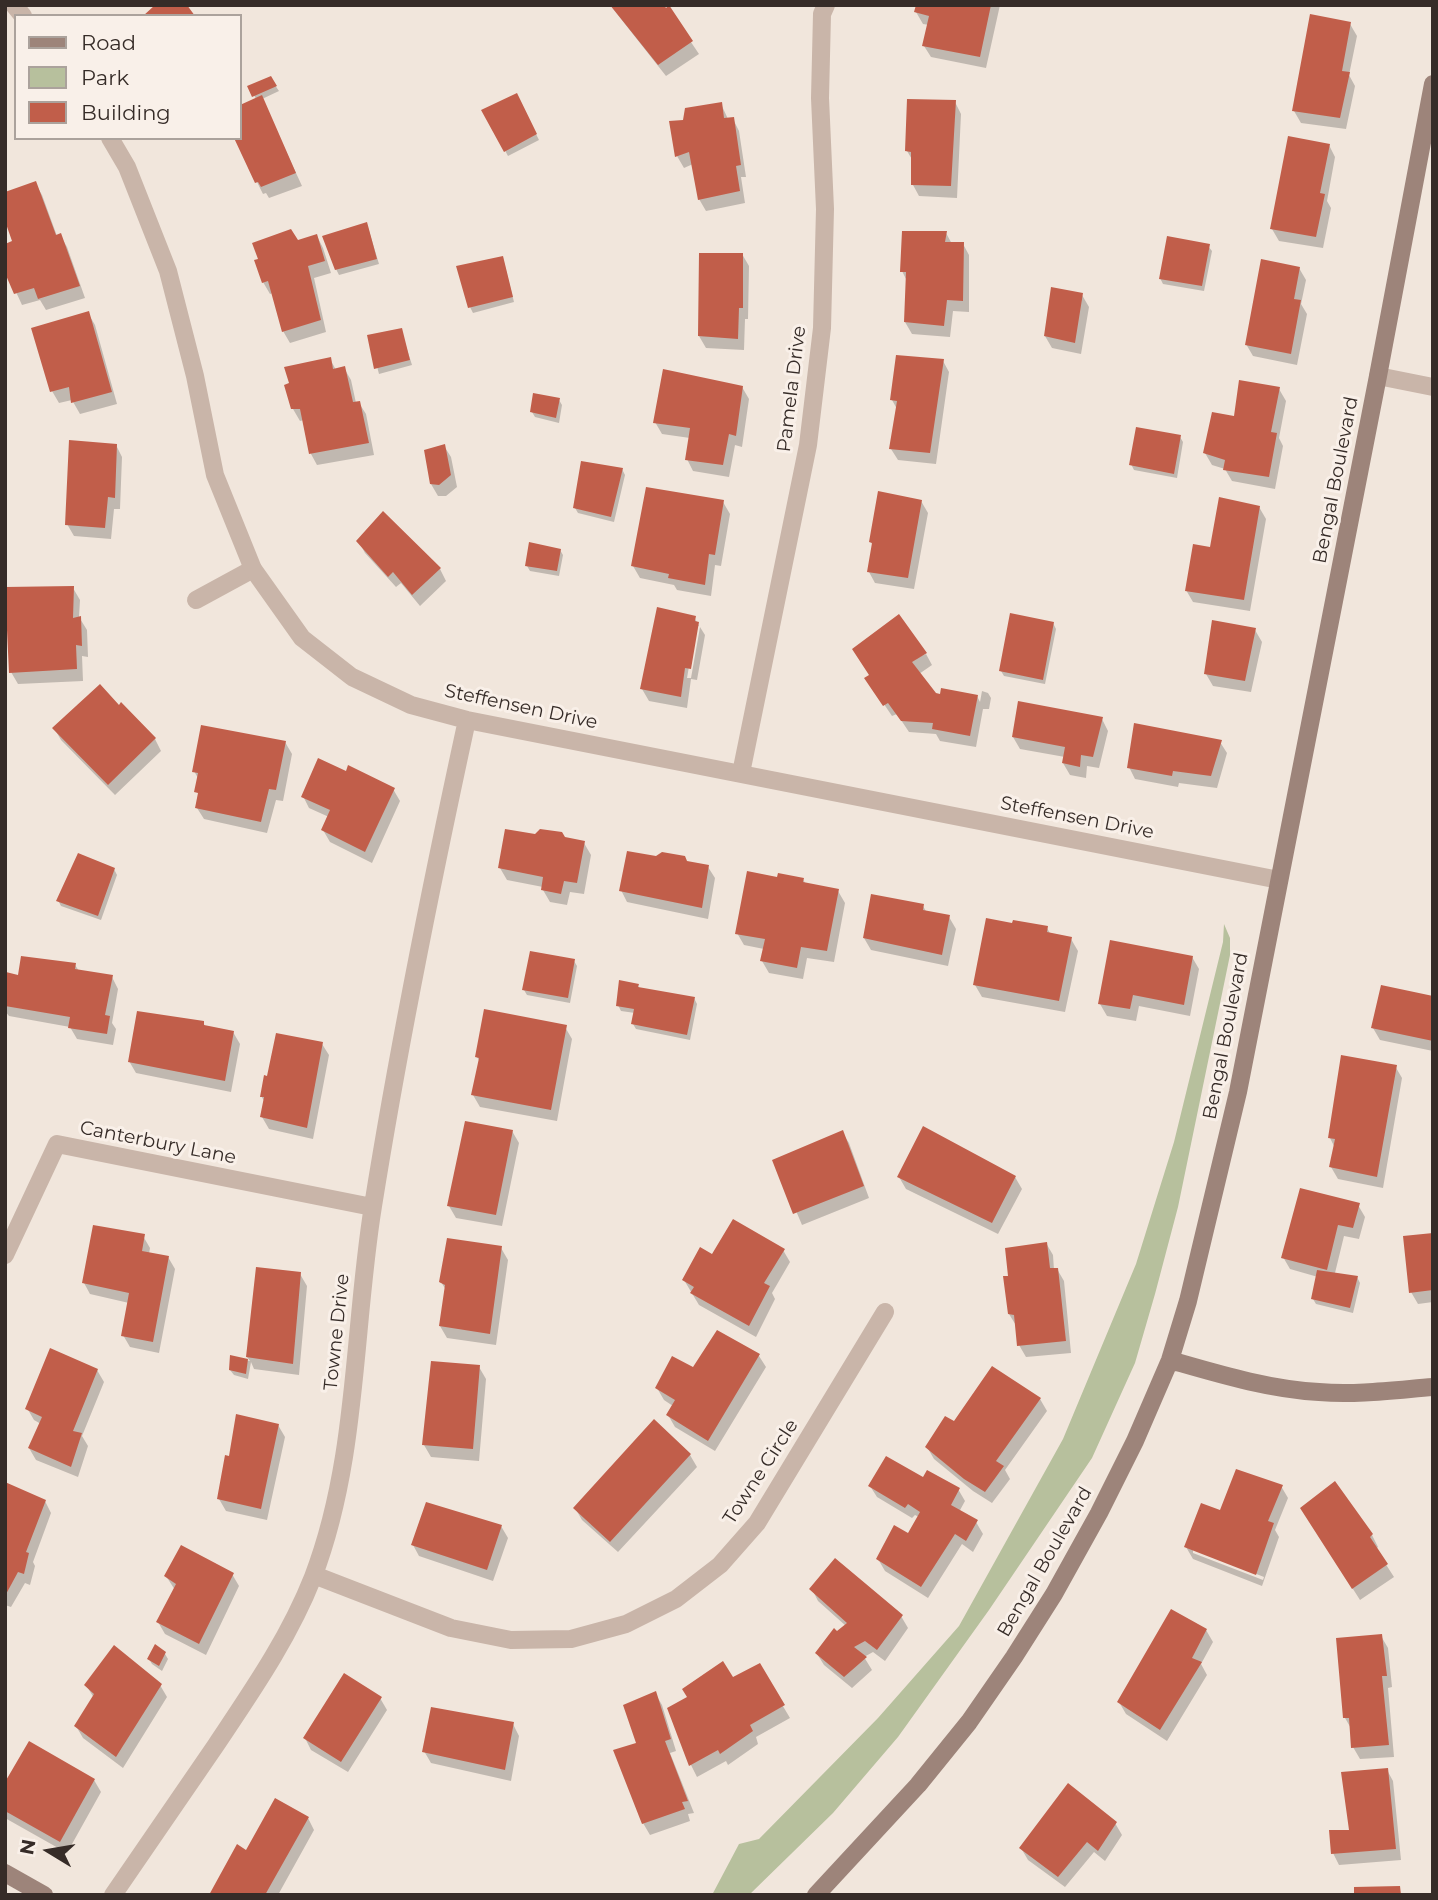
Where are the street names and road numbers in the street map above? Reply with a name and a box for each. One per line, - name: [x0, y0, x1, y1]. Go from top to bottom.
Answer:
- street label: Pamela Drive: [773, 324, 811, 454]
- street label: Bengal Boulevard: [1309, 395, 1363, 565]
- street label: Steffensen Drive: [442, 680, 600, 734]
- street label: Steffensen Drive: [998, 792, 1156, 844]
- street label: Bengal Boulevard: [1199, 951, 1253, 1121]
- street label: Canterbury Lane: [78, 1117, 238, 1169]
- street label: Towne Drive: [320, 1273, 354, 1391]
- street label: Towne Circle: [719, 1415, 803, 1529]
- street label: Bengal Boulevard: [993, 1483, 1097, 1641]

